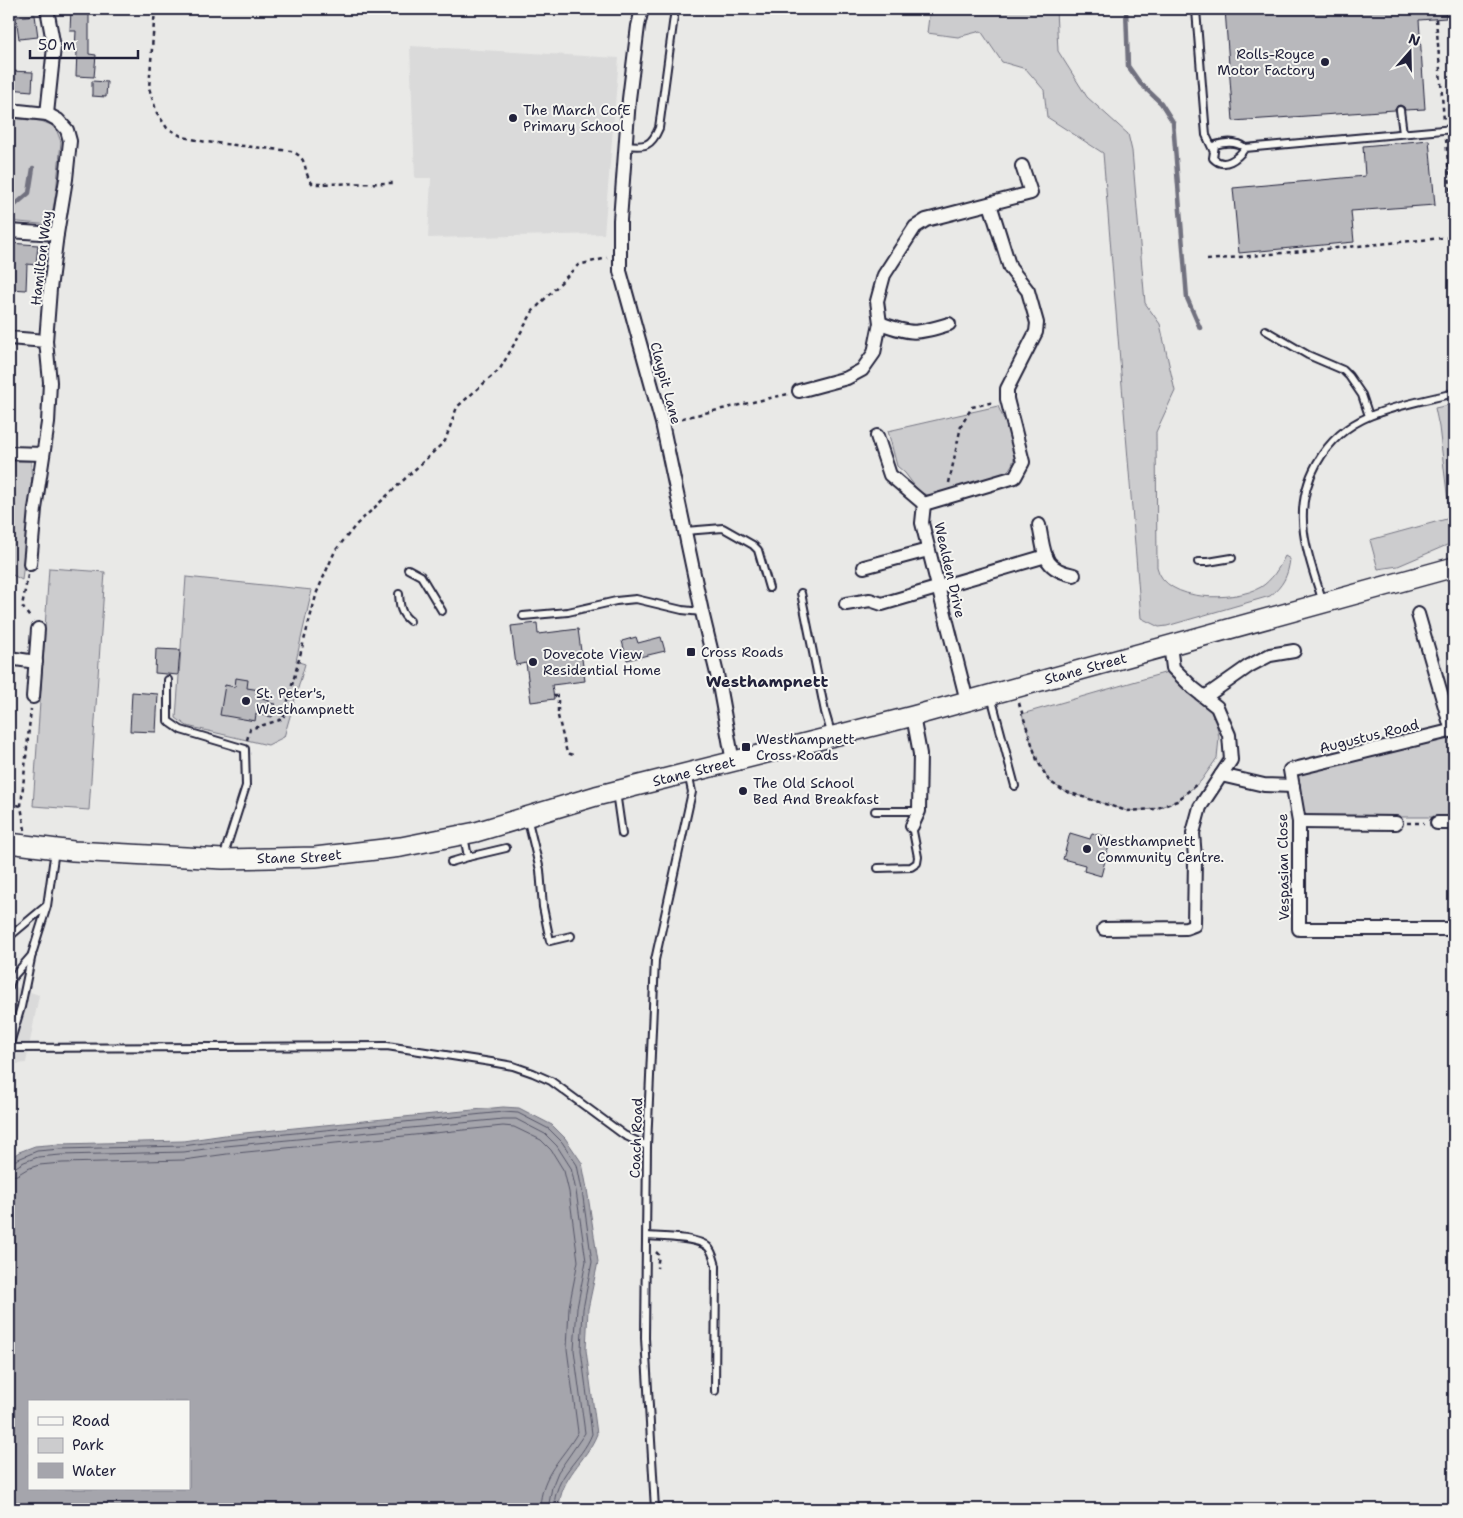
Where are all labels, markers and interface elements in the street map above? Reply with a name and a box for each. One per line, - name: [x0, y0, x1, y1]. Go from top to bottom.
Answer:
- scale bar: [30, 28, 138, 60]
- north arrow: [1386, 28, 1436, 78]
- text: N: [1406, 29, 1423, 50]
- text: 50 m: [38, 35, 76, 55]
- place label: Rolls-Royce Motor Factory: [1217, 45, 1315, 79]
- marker: Rolls-Royce Motor Factory: [1319, 56, 1331, 68]
- place label: The March CofE Primary School: [523, 101, 631, 135]
- marker: The March CofE Primary School: [507, 112, 519, 124]
- street label: Hamilton Way: [26, 209, 56, 307]
- street label: Claypit Lane: [646, 340, 686, 426]
- street label: Wealden Drive: [930, 520, 970, 620]
- place label: Cross Roads: [701, 643, 784, 661]
- place label: Dovecote View Residential Home: [543, 645, 661, 679]
- marker: Cross Roads: [685, 646, 697, 658]
- street label: Stane Street: [1042, 649, 1129, 688]
- marker: Dovecote View Residential Home: [527, 656, 539, 668]
- district label: Westhampnett: [706, 671, 828, 692]
- place label: St. Peter's, Westhampnett: [256, 684, 355, 718]
- marker: St. Peter's, Westhampnett: [240, 695, 252, 707]
- street label: Augustus Road: [1317, 715, 1421, 757]
- place label: Westhampnett Cross Roads: [756, 730, 855, 764]
- marker: Westhampnett Cross Roads: [740, 741, 752, 753]
- street label: Stane Street: [651, 752, 737, 790]
- place label: The Old School Bed And Breakfast: [753, 774, 879, 808]
- marker: The Old School Bed And Breakfast: [737, 785, 749, 797]
- street label: Vespasian Close: [1273, 813, 1293, 921]
- place label: Westhampnett Community Centre.: [1097, 832, 1224, 866]
- marker: Westhampnett Community Centre.: [1081, 843, 1093, 855]
- street label: Stane Street: [257, 845, 342, 867]
- street label: Coach Road: [626, 1097, 646, 1179]
- legend: [28, 1400, 190, 1490]
- text: Road: [72, 1411, 110, 1431]
- text: Park: [72, 1435, 104, 1455]
- text: Water: [72, 1461, 116, 1481]

